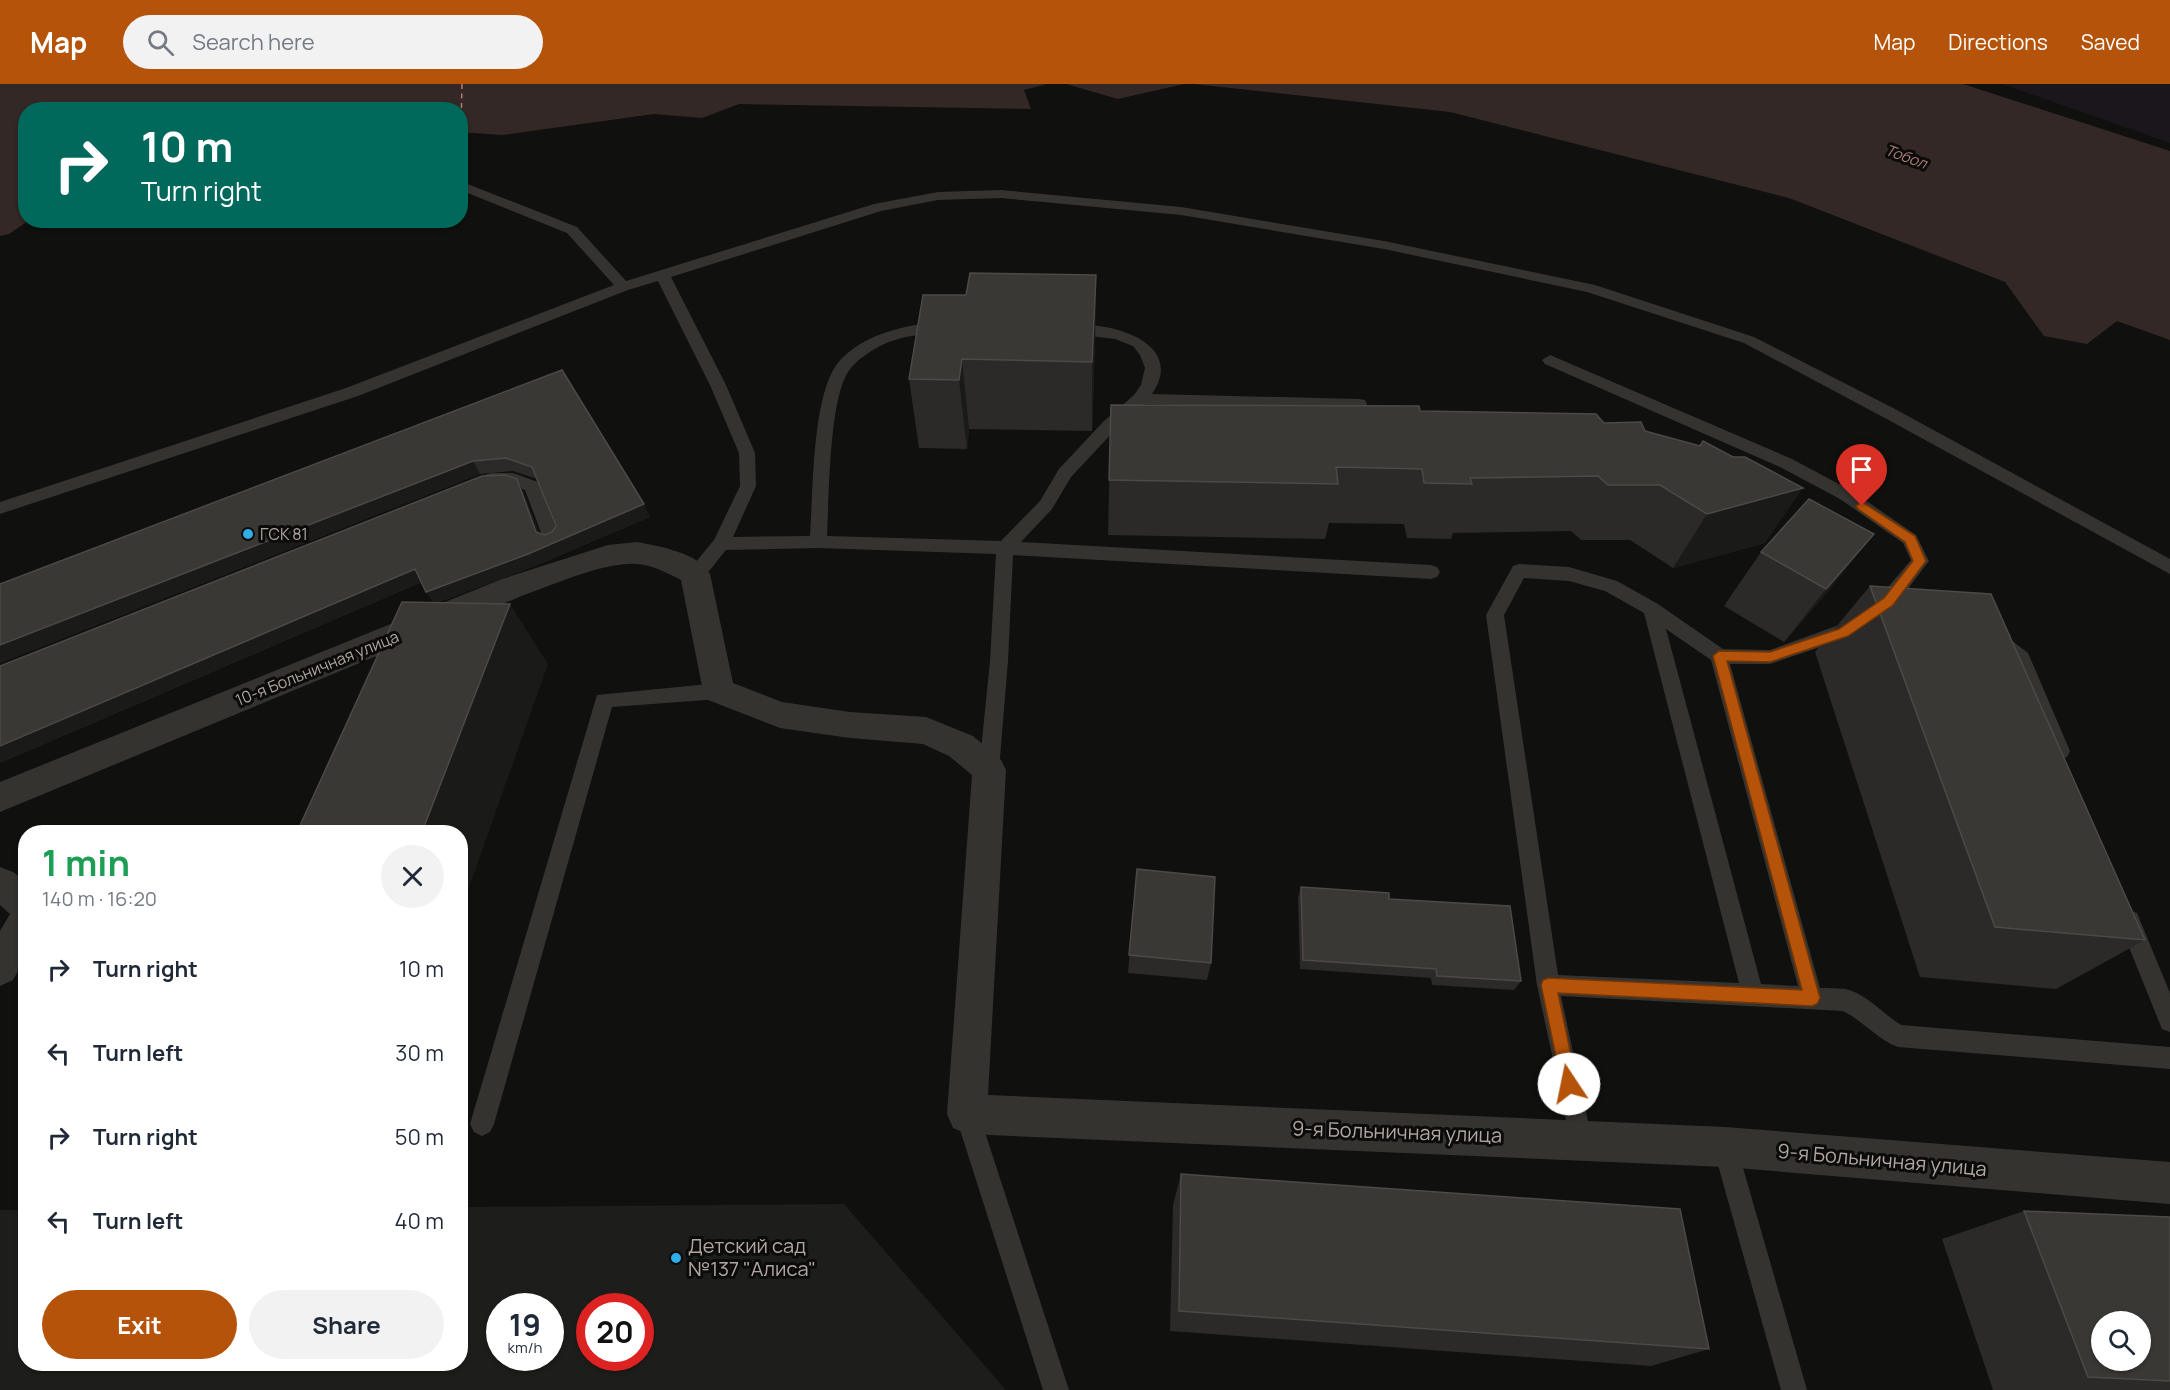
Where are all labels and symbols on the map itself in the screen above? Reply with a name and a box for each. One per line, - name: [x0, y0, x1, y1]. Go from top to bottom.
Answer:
- water label: Тобол: [1882, 139, 1931, 174]
- pin: [1836, 444, 1887, 506]
- place label: ГСК 81: [260, 523, 308, 545]
- marker: ГСК 81: [241, 527, 255, 541]
- street label: 10-я Больничная улица: [232, 625, 402, 711]
- position arrow: [1537, 1052, 1601, 1116]
- street label: 9-я Больничная улица: [1291, 1114, 1503, 1149]
- street label: 9-я Больничная улица: [1776, 1137, 1988, 1182]
- place label: Детский сад №137 "Алиса": [688, 1232, 816, 1282]
- marker: Детский сад №137 "Алиса": [669, 1251, 683, 1265]
- speed limit sign: 20: [576, 1293, 654, 1371]

